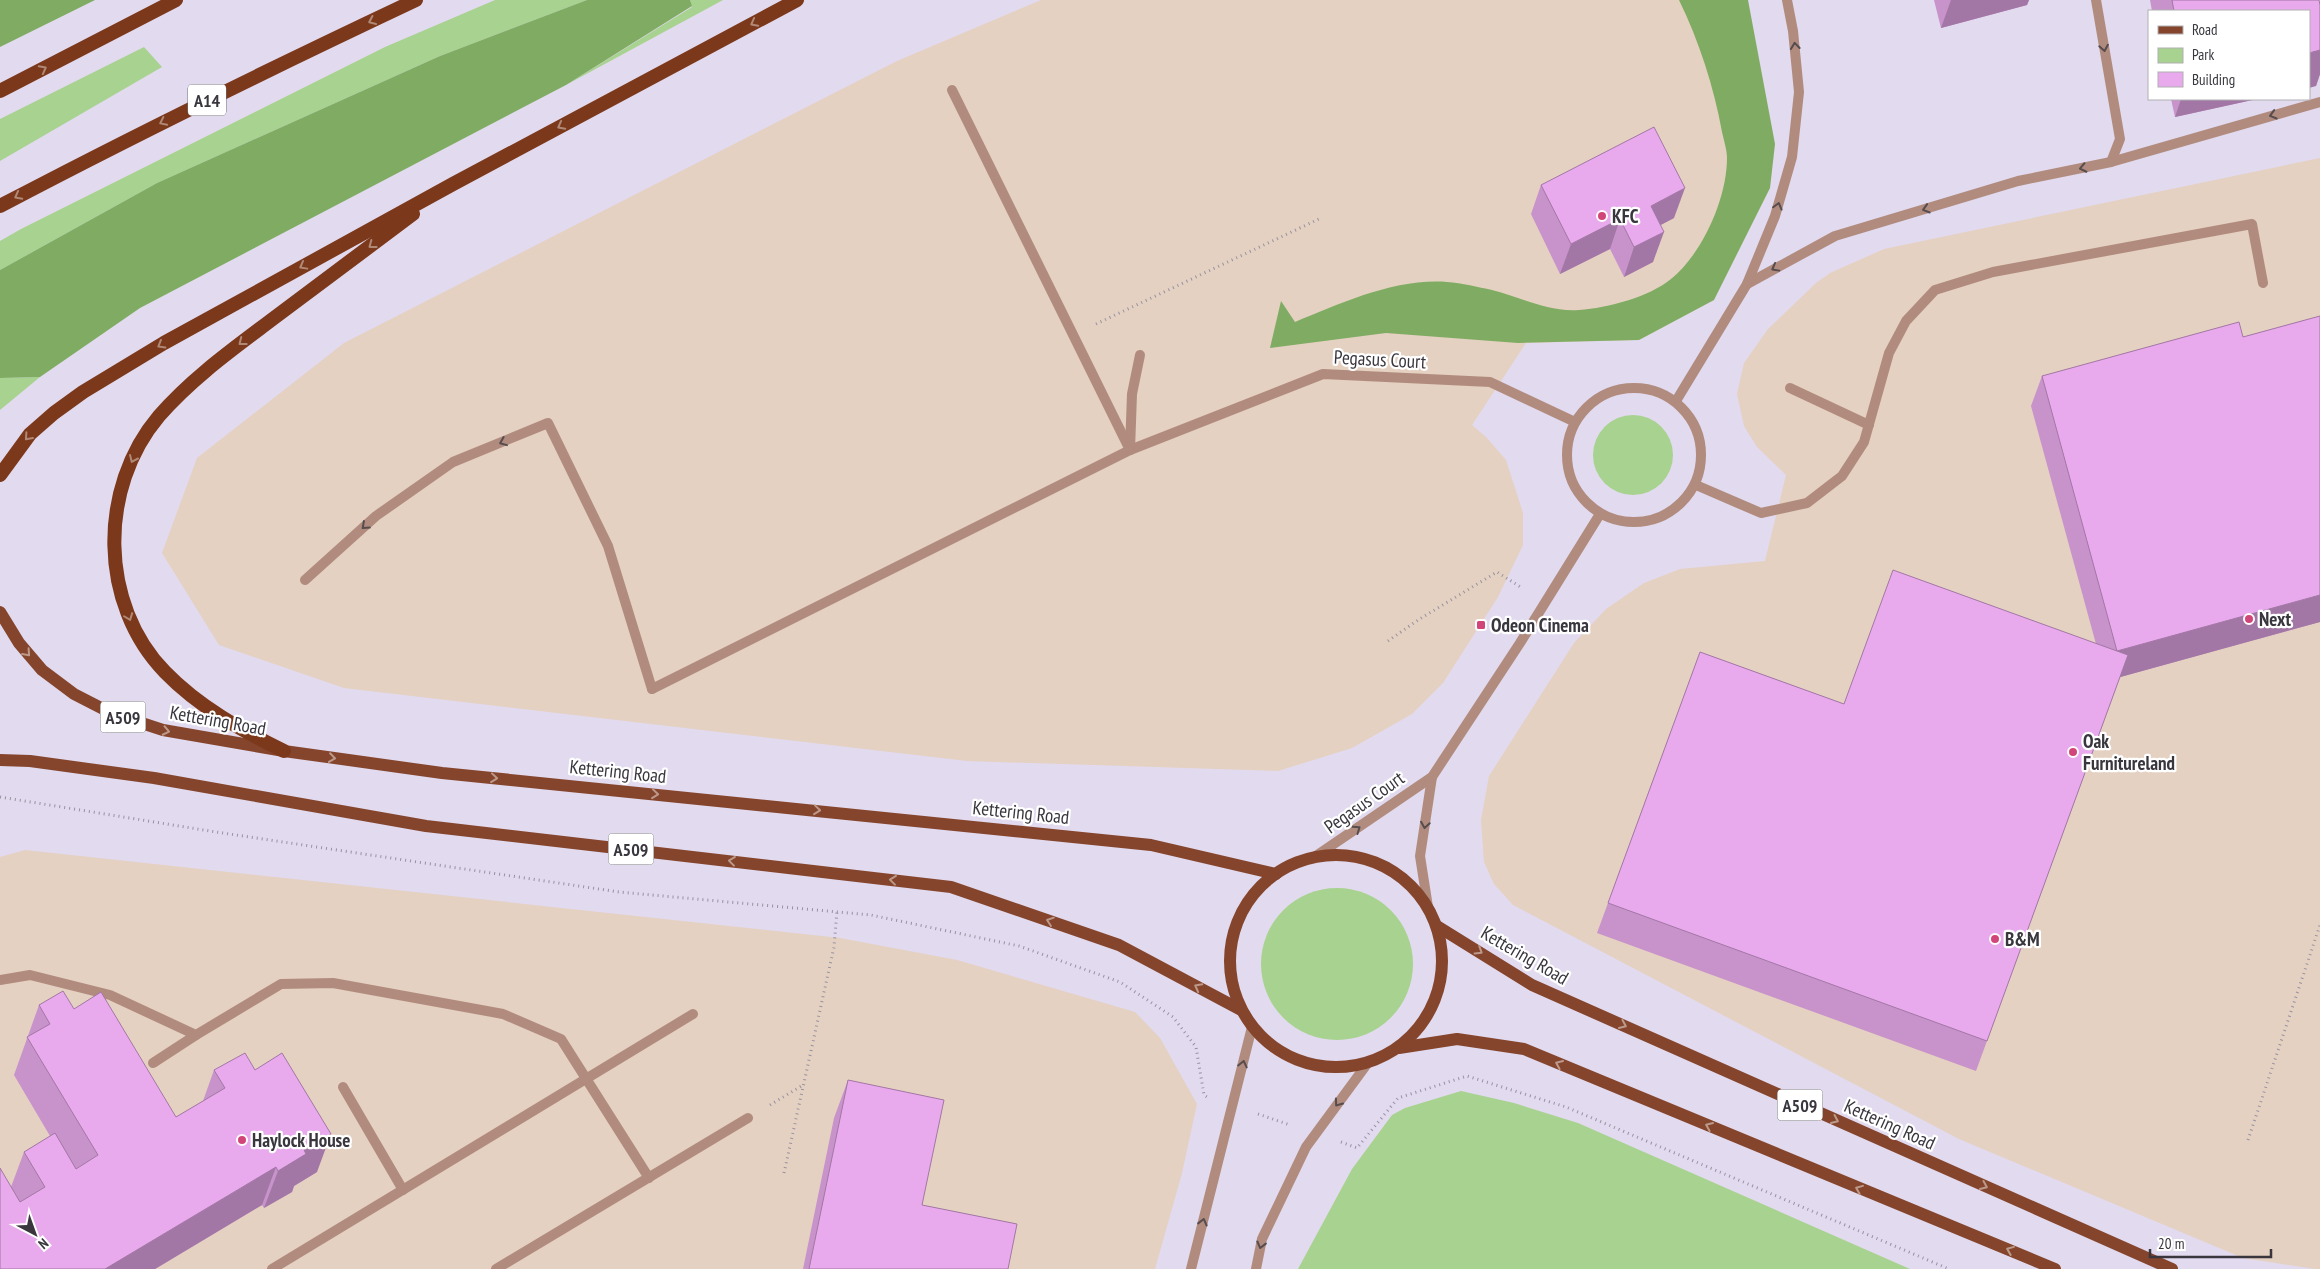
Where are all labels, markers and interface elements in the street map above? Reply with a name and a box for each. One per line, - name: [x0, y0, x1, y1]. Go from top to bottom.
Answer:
- legend: [2148, 10, 2310, 100]
- one-way arrow: [368, 14, 377, 25]
- one-way arrow: [750, 17, 759, 27]
- text: Road: [2192, 20, 2218, 39]
- one-way arrow: [1790, 42, 1801, 50]
- one-way arrow: [2099, 44, 2109, 52]
- text: Park: [2192, 45, 2214, 64]
- one-way arrow: [38, 65, 47, 75]
- text: Building: [2192, 70, 2235, 89]
- road number: A14: [188, 84, 226, 116]
- one-way arrow: [2270, 110, 2278, 120]
- one-way arrow: [159, 116, 168, 126]
- one-way arrow: [558, 120, 567, 130]
- one-way arrow: [2078, 162, 2087, 173]
- one-way arrow: [14, 190, 23, 200]
- one-way arrow: [1773, 202, 1783, 210]
- one-way arrow: [1922, 203, 1930, 213]
- place label: KFC: [1612, 204, 1639, 228]
- marker: KFC: [1596, 210, 1608, 222]
- one-way arrow: [369, 239, 378, 247]
- one-way arrow: [300, 260, 309, 270]
- one-way arrow: [1772, 262, 1781, 272]
- one-way arrow: [238, 336, 248, 345]
- one-way arrow: [157, 338, 166, 348]
- street label: Pegasus Court: [1333, 345, 1427, 373]
- one-way arrow: [25, 432, 34, 441]
- one-way arrow: [499, 436, 508, 446]
- one-way arrow: [128, 454, 139, 463]
- one-way arrow: [361, 520, 370, 529]
- place label: Next: [2259, 607, 2291, 631]
- one-way arrow: [123, 612, 133, 620]
- place label: Odeon Cinema: [1491, 613, 1589, 637]
- marker: Next: [2243, 613, 2255, 625]
- marker: Odeon Cinema: [1475, 619, 1487, 631]
- one-way arrow: [21, 647, 30, 656]
- street label: Kettering Road: [168, 700, 268, 740]
- road number: A509: [100, 702, 146, 732]
- one-way arrow: [162, 725, 171, 735]
- place label: Oak Furnitureland: [2083, 729, 2175, 775]
- marker: Oak Furnitureland: [2067, 746, 2079, 758]
- one-way arrow: [328, 752, 337, 762]
- street label: Kettering Road: [569, 754, 667, 788]
- street label: Pegasus Court: [1319, 765, 1409, 838]
- one-way arrow: [490, 772, 498, 783]
- one-way arrow: [652, 788, 660, 799]
- street label: Kettering Road: [972, 795, 1070, 829]
- one-way arrow: [813, 804, 821, 815]
- one-way arrow: [1420, 820, 1430, 829]
- one-way arrow: [1351, 826, 1360, 835]
- road number: A509: [608, 834, 654, 864]
- one-way arrow: [728, 856, 736, 867]
- one-way arrow: [889, 875, 897, 886]
- one-way arrow: [1046, 917, 1054, 927]
- street label: Kettering Road: [1477, 920, 1573, 990]
- place label: B&M: [2005, 927, 2040, 951]
- marker: B&M: [1989, 933, 2001, 945]
- one-way arrow: [1473, 945, 1482, 955]
- one-way arrow: [1194, 983, 1203, 993]
- one-way arrow: [1618, 1019, 1627, 1030]
- one-way arrow: [1556, 1059, 1564, 1069]
- one-way arrow: [1237, 1060, 1248, 1069]
- road number: A509: [1778, 1090, 1822, 1120]
- street label: Kettering Road: [1841, 1093, 1939, 1155]
- one-way arrow: [1335, 1097, 1344, 1107]
- one-way arrow: [1830, 1114, 1839, 1125]
- one-way arrow: [1705, 1122, 1714, 1133]
- place label: Haylock House: [252, 1128, 350, 1152]
- marker: Haylock House: [236, 1134, 248, 1146]
- one-way arrow: [1979, 1179, 1988, 1190]
- one-way arrow: [1856, 1184, 1864, 1194]
- north arrow: [10, 1209, 60, 1259]
- one-way arrow: [1197, 1217, 1208, 1226]
- scale bar: [2150, 1226, 2271, 1258]
- text: 20 m: [2158, 1234, 2184, 1253]
- text: N: [35, 1235, 52, 1253]
- one-way arrow: [1257, 1241, 1267, 1249]
- one-way arrow: [2006, 1246, 2015, 1257]

